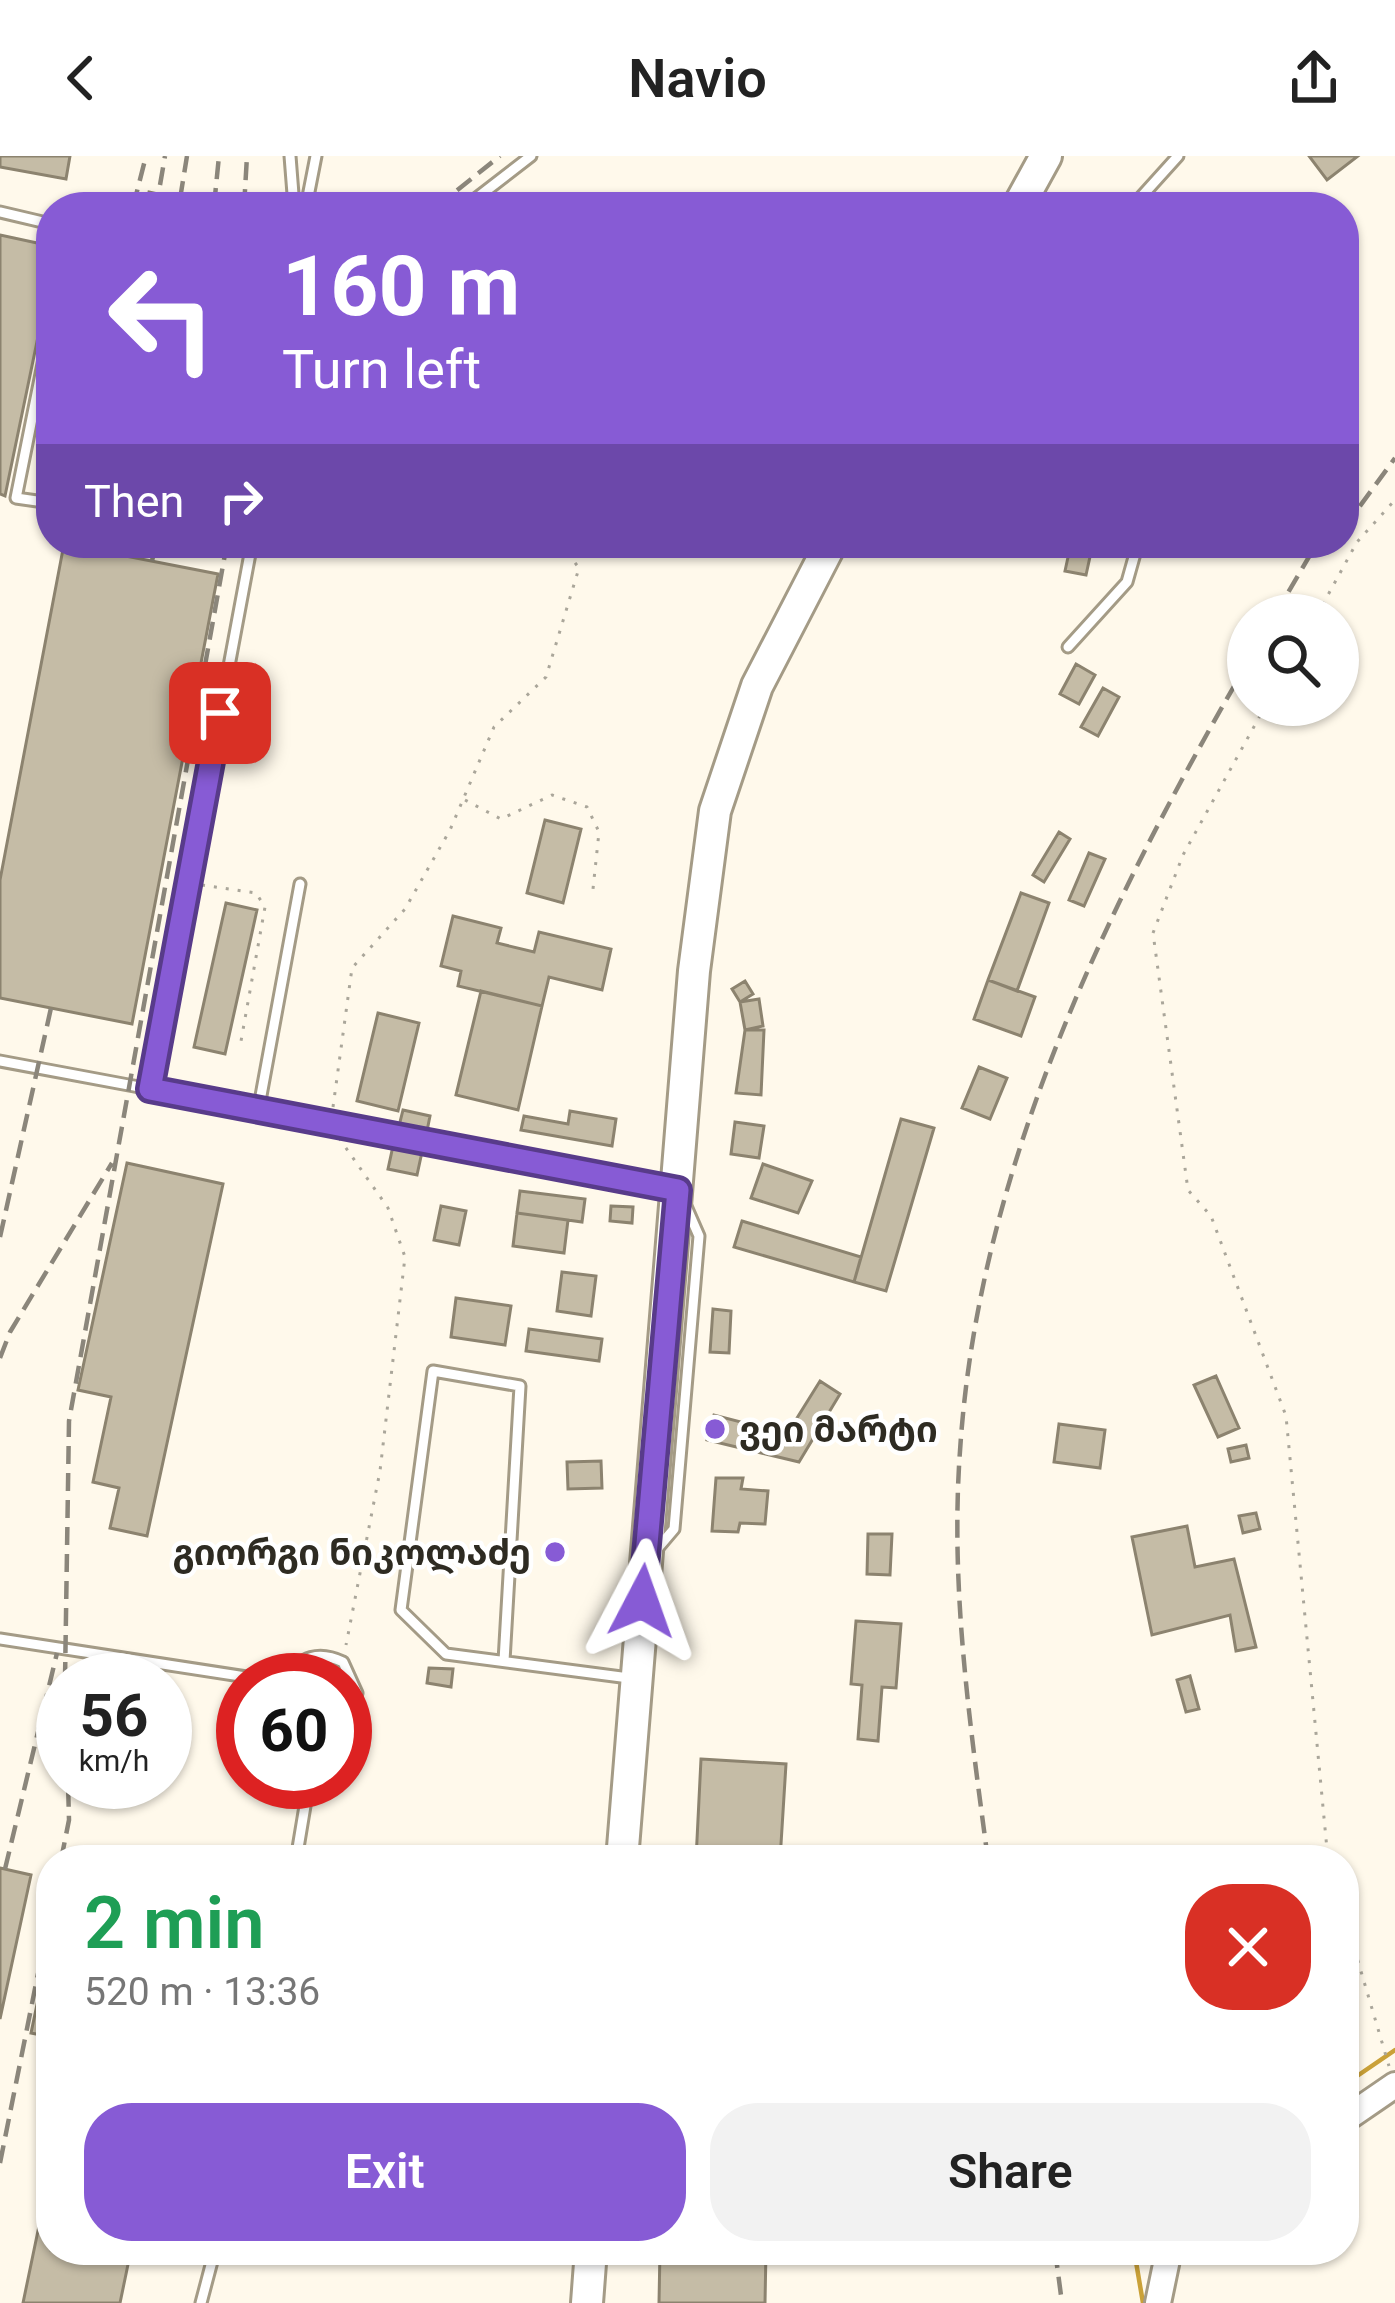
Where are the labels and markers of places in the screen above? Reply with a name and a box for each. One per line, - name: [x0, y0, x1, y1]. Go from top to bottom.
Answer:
- pin: [169, 662, 271, 764]
- place label: ვეი მარტი: [739, 1409, 938, 1451]
- marker: ვეი მარტი: [702, 1416, 728, 1442]
- place label: გიორგი ნიკოლაძე: [172, 1532, 531, 1574]
- marker: გიორგი ნიკოლაძე: [542, 1539, 568, 1565]

